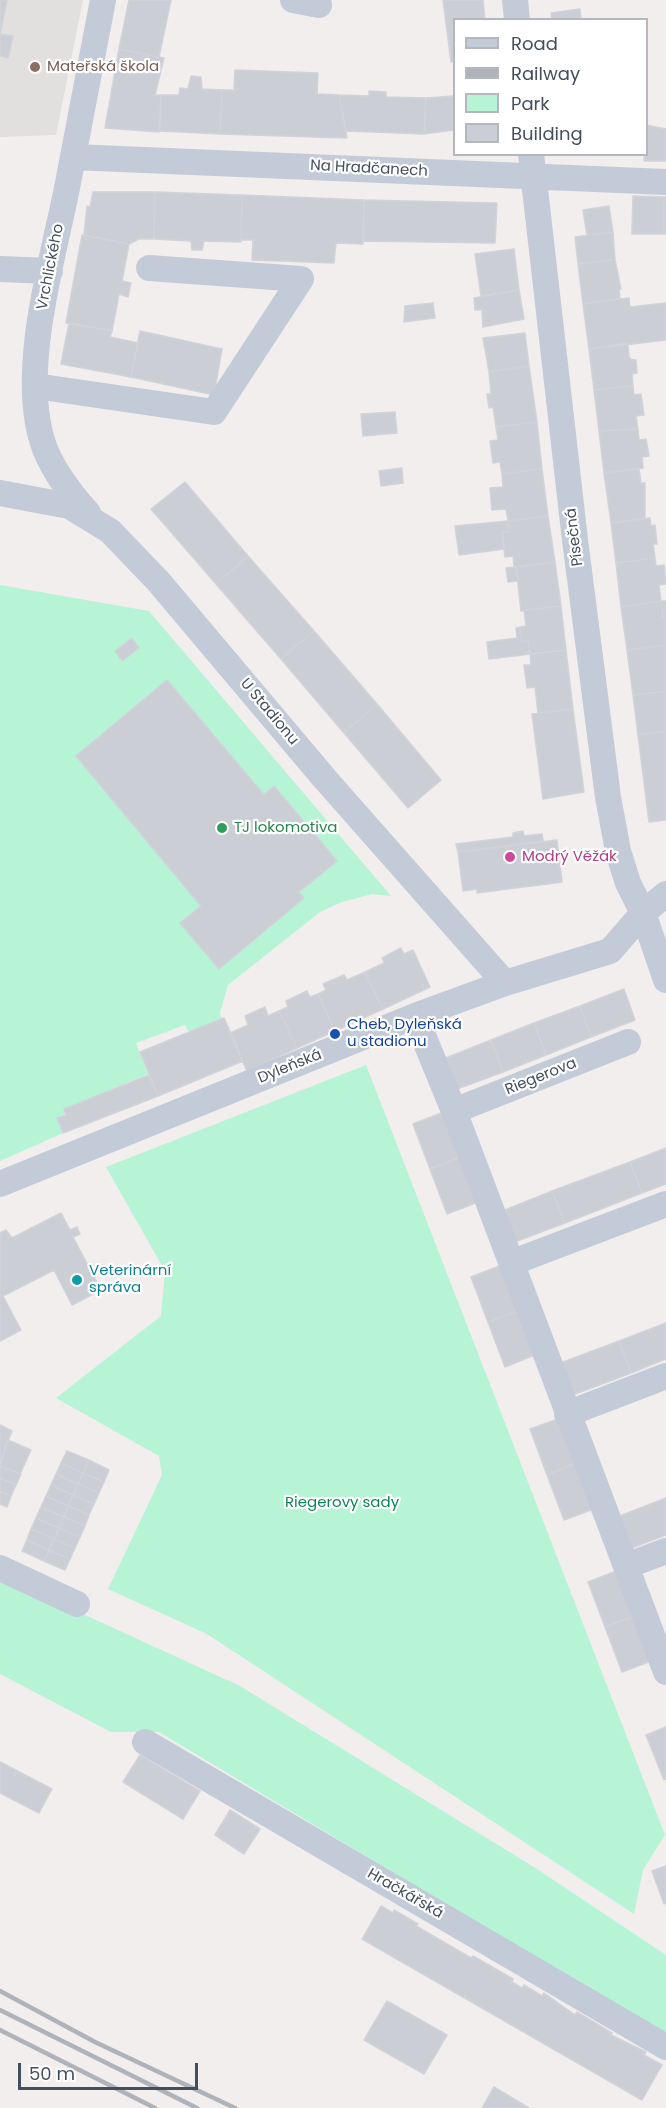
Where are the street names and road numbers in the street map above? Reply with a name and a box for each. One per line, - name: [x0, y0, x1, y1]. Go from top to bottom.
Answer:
- street label: Na Hradčanech: [310, 157, 428, 181]
- street label: Vrchlického: [34, 223, 68, 311]
- street label: Písečná: [563, 507, 587, 567]
- street label: U Stadionu: [236, 675, 302, 749]
- street label: Dyleňská: [255, 1046, 325, 1088]
- street label: Riegerova: [503, 1055, 579, 1099]
- street label: Hračkářská: [364, 1865, 446, 1923]

